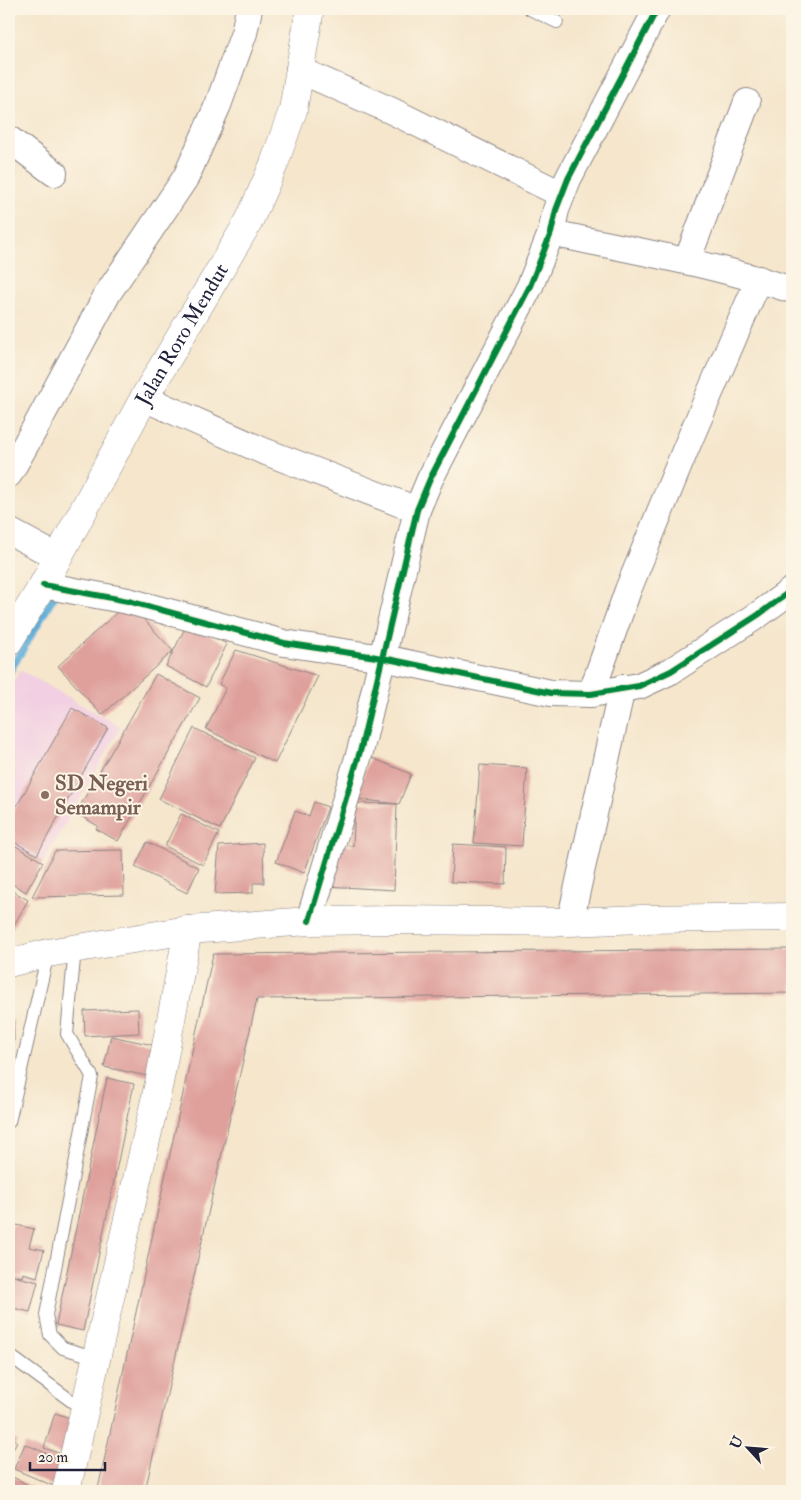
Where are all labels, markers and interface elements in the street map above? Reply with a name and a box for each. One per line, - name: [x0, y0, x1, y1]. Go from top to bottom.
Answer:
- street label: Jalan Roro Mendut: [129, 258, 235, 411]
- place label: SD Negeri Semampir: [55, 770, 148, 821]
- marker: SD Negeri Semampir: [39, 789, 51, 801]
- north arrow: [724, 1422, 774, 1472]
- text: U: [727, 1433, 747, 1452]
- scale bar: [30, 1440, 105, 1472]
- text: 20 m: [38, 1448, 68, 1467]

